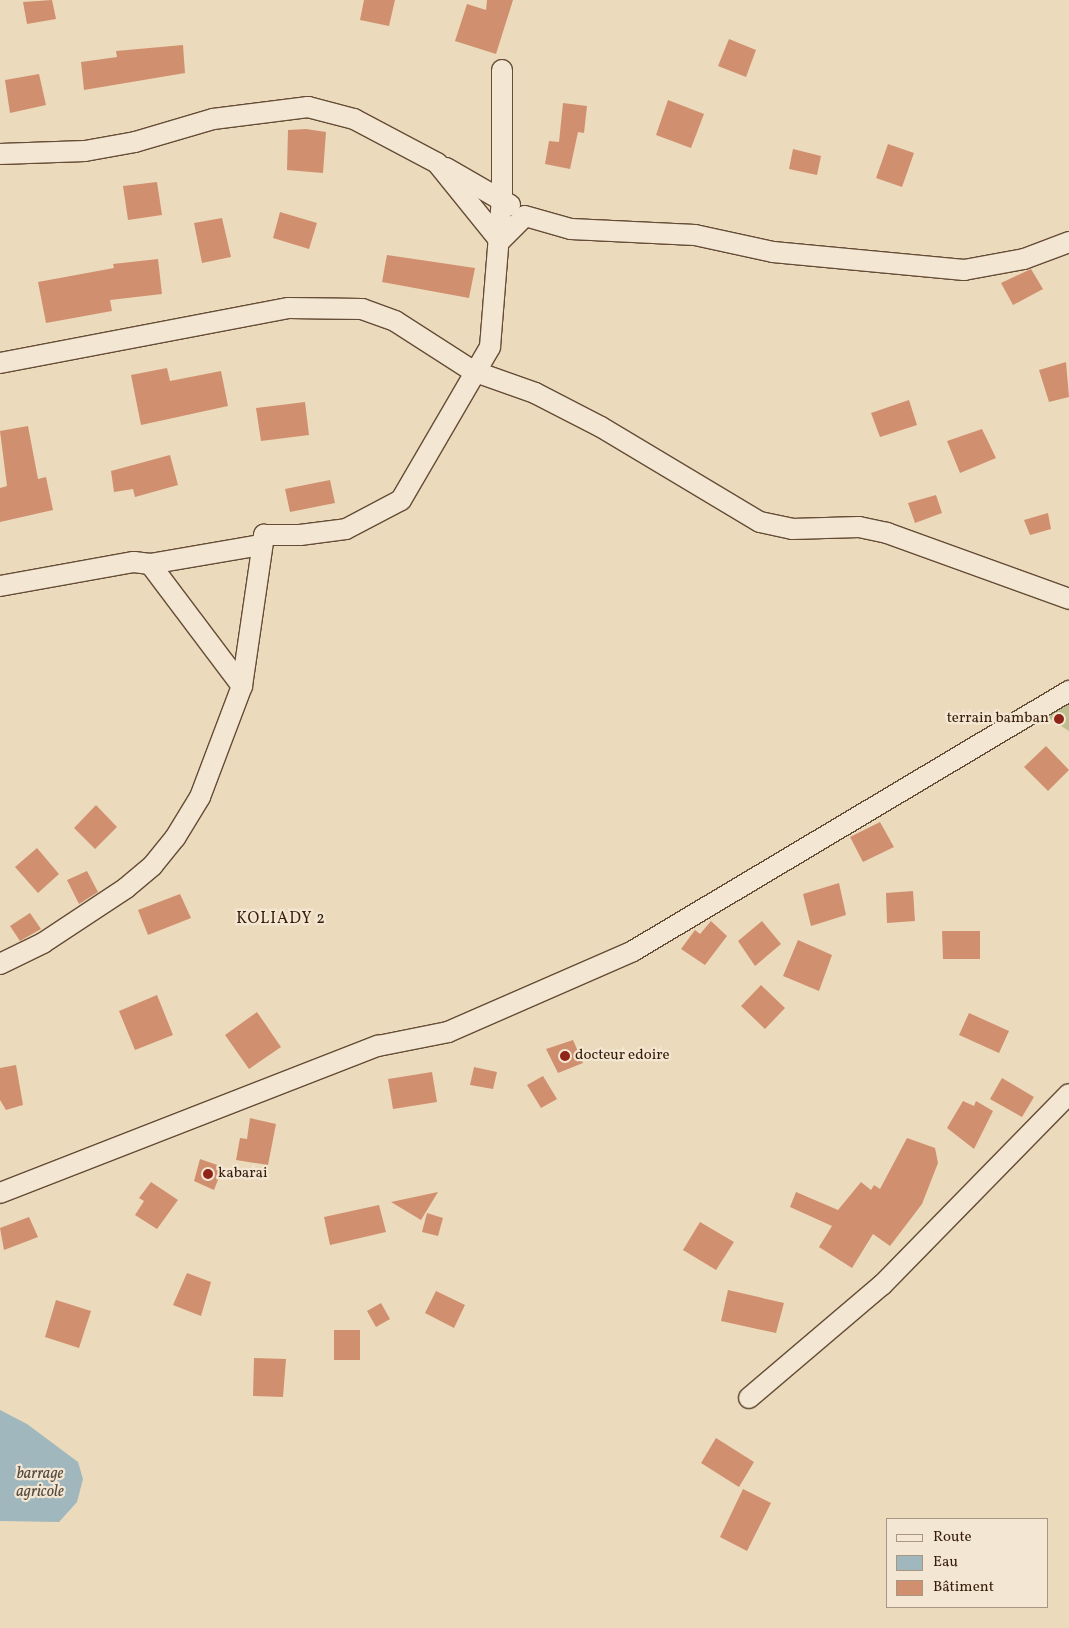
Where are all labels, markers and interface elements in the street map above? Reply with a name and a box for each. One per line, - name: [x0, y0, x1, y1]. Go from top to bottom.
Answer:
- place label: terrain bamban: [947, 710, 1049, 728]
- marker: terrain bamban: [1053, 713, 1065, 725]
- district label: KOLIADY 2: [235, 909, 327, 929]
- place label: docteur edoire: [575, 1047, 670, 1065]
- marker: docteur edoire: [559, 1050, 571, 1062]
- place label: kabarai: [218, 1165, 268, 1183]
- marker: kabarai: [202, 1168, 214, 1180]
- water label: barrage agricole: [16, 1464, 64, 1502]
- legend: [886, 1518, 1049, 1608]
- text: Route: [933, 1527, 972, 1548]
- text: Eau: [933, 1552, 958, 1573]
- text: Bâtiment: [933, 1577, 994, 1598]

